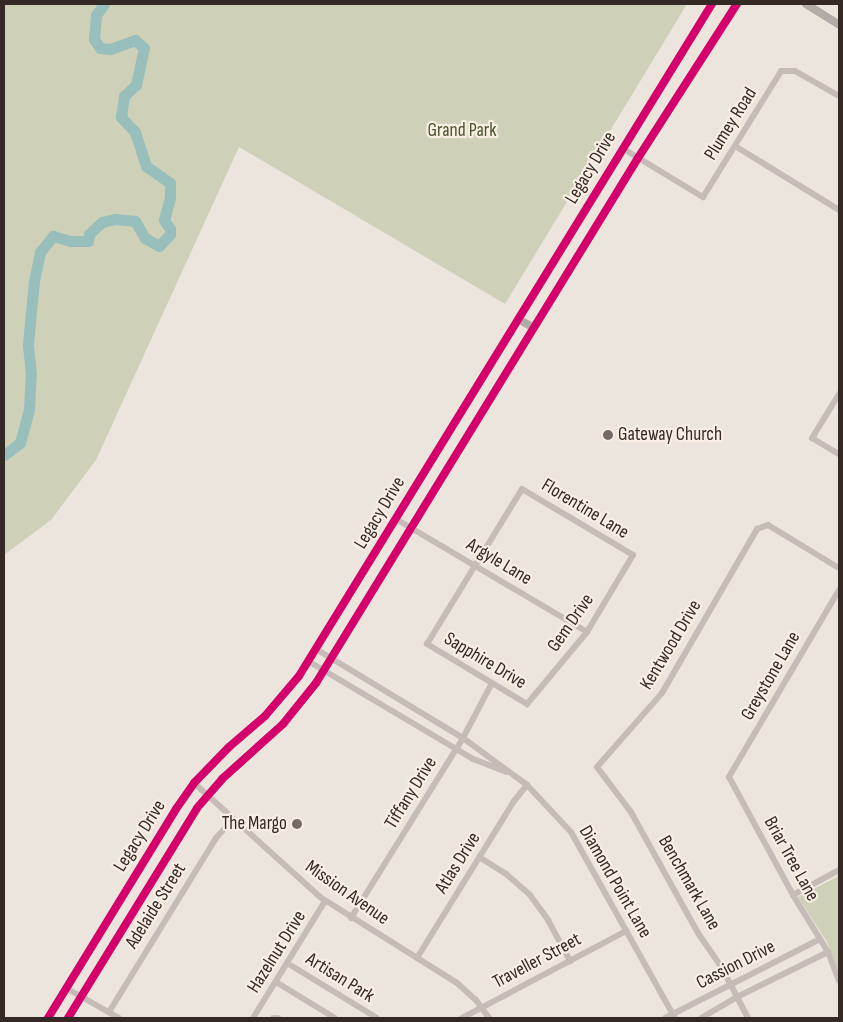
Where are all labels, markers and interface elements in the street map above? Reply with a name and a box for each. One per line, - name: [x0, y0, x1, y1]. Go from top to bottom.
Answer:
- street label: Plumey Road: [700, 84, 762, 164]
- park label: Grand Park: [428, 120, 496, 142]
- street label: Legacy Drive: [561, 128, 621, 208]
- place label: Gateway Church: [618, 424, 722, 446]
- marker: Gateway Church: [602, 429, 614, 441]
- street label: Legacy Drive: [350, 473, 410, 553]
- street label: Florentine Lane: [537, 474, 633, 544]
- street label: Argyle Lane: [462, 534, 536, 590]
- street label: Gem Drive: [543, 590, 599, 656]
- street label: Kentwood Drive: [635, 596, 707, 694]
- street label: Sapphire Drive: [440, 628, 530, 694]
- street label: Greystone Lane: [736, 628, 806, 724]
- street label: Tiffany Drive: [380, 753, 442, 833]
- street label: Legacy Drive: [109, 796, 171, 876]
- place label: The Margo: [222, 813, 287, 835]
- street label: Briar Tree Lane: [758, 813, 824, 905]
- marker: The Margo: [291, 818, 303, 830]
- street label: Diamond Point Lane: [574, 822, 656, 942]
- street label: Atlas Drive: [430, 828, 486, 898]
- street label: Benchmark Lane: [653, 832, 725, 934]
- street label: Mission Avenue: [301, 856, 393, 930]
- street label: Adelaide Street: [121, 859, 191, 953]
- street label: Hazelnut Drive: [243, 907, 311, 997]
- street label: Traveller Street: [489, 928, 585, 994]
- street label: Cassion Drive: [693, 935, 779, 995]
- street label: Artisan Park: [302, 948, 378, 1008]

